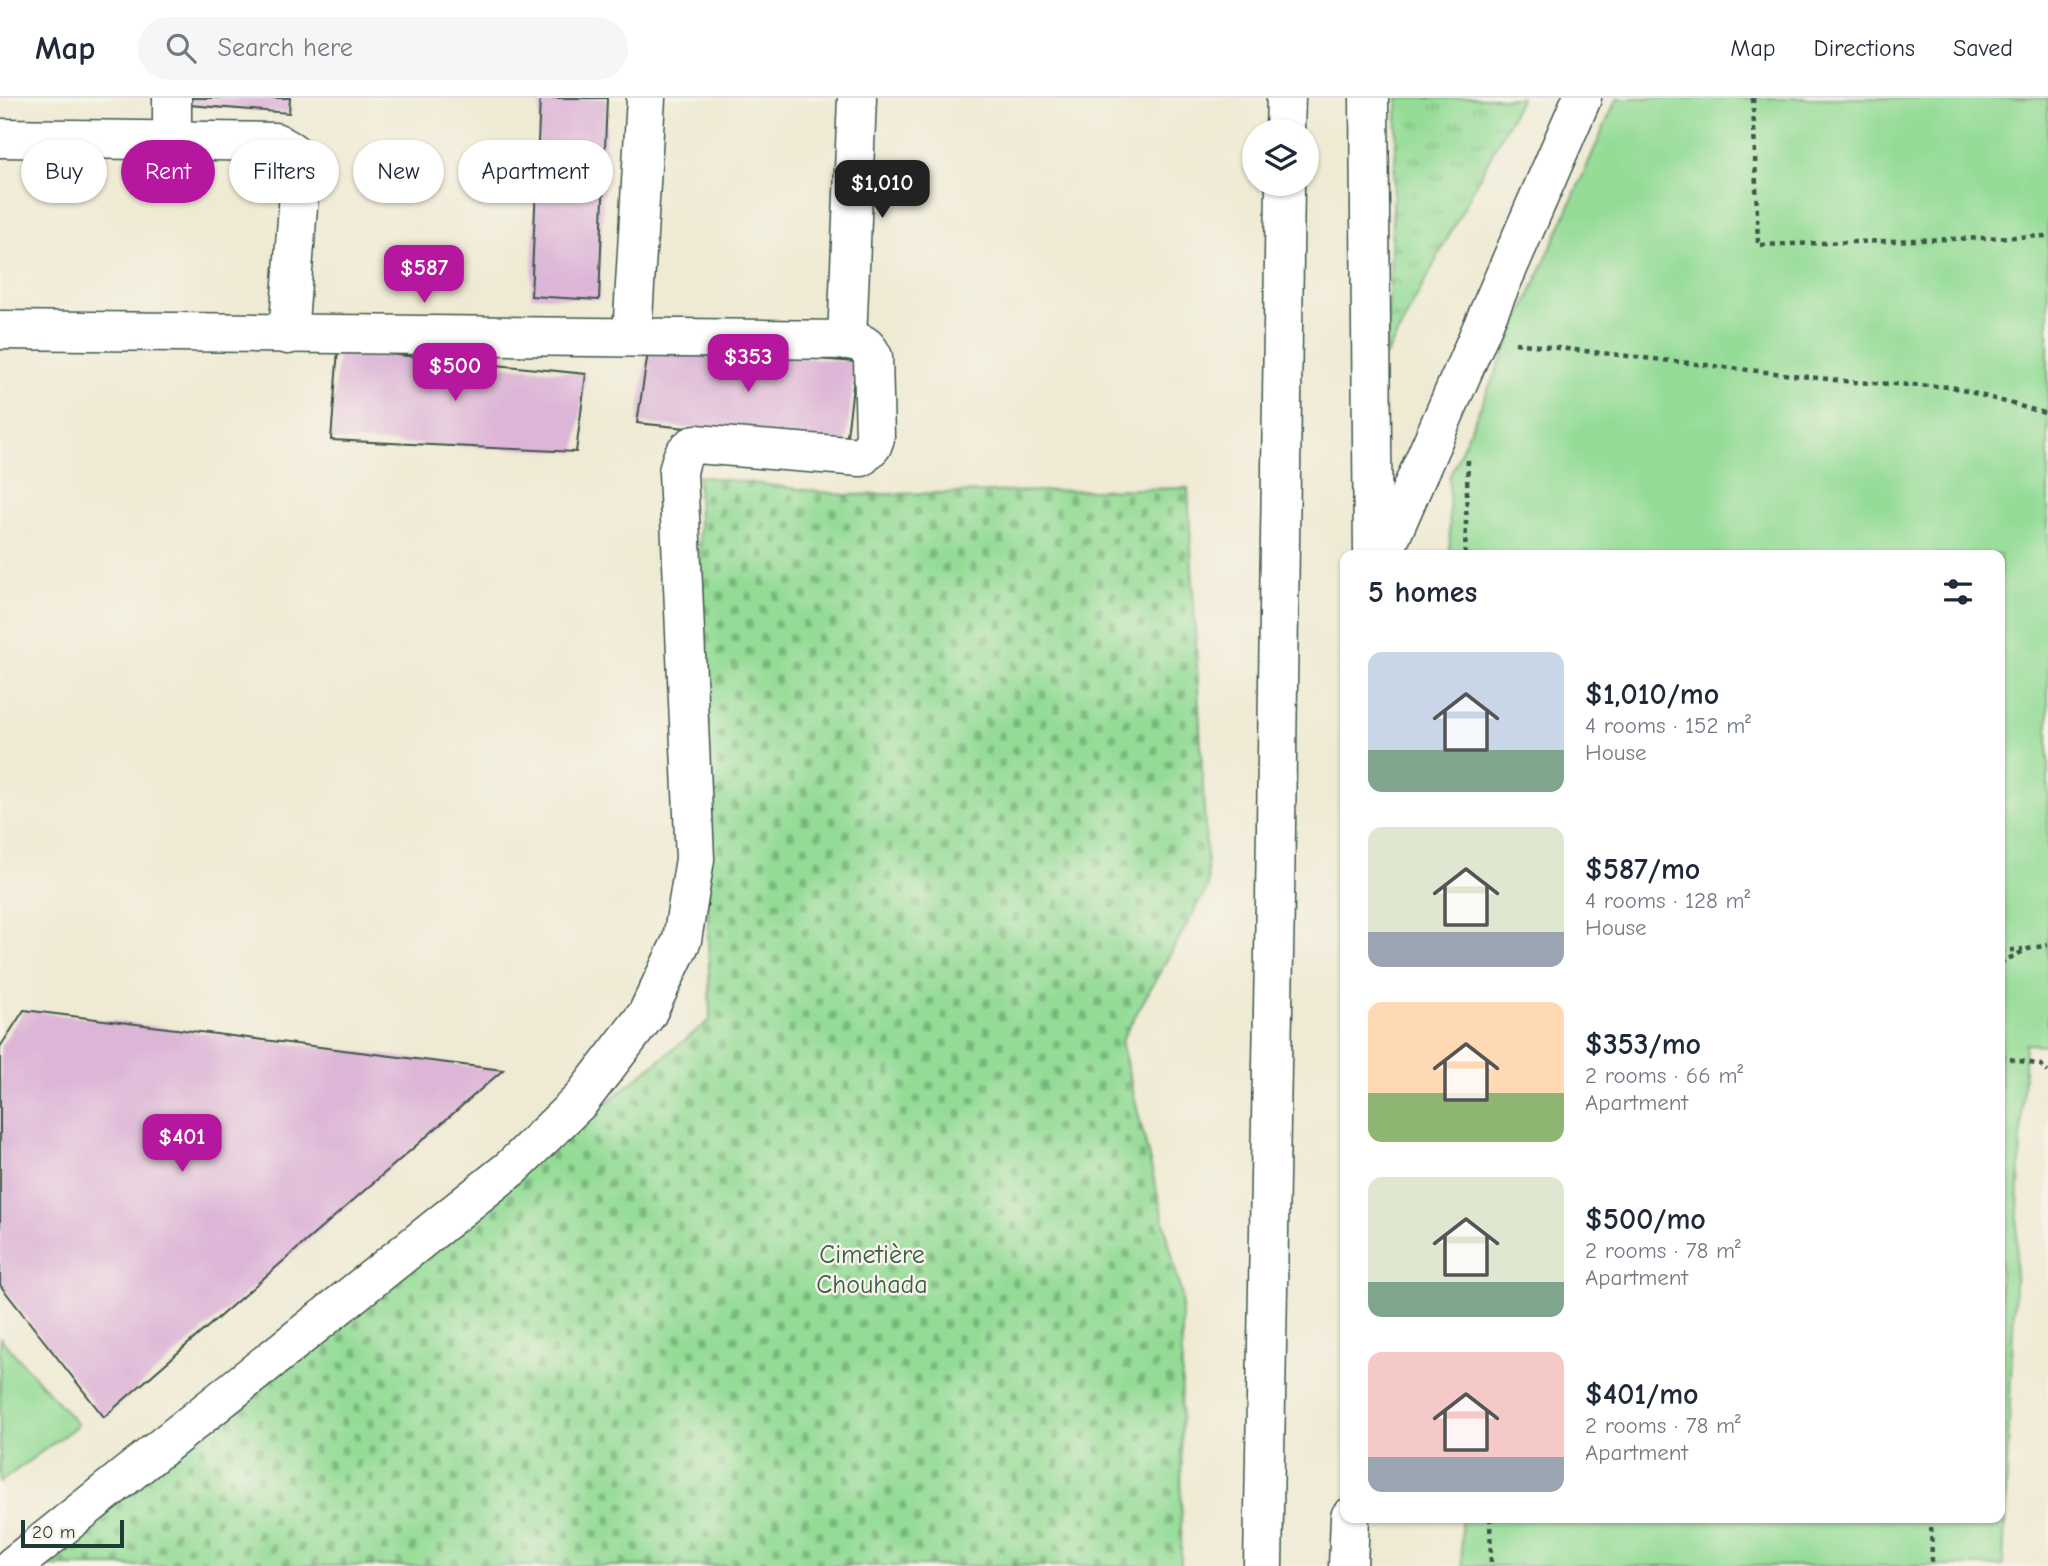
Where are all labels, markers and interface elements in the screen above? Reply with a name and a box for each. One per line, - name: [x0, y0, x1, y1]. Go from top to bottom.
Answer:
- search box: [138, 17, 628, 80]
- text: Map: [35, 29, 96, 67]
- icon: search: [162, 29, 200, 67]
- text: Search here: [218, 33, 353, 63]
- text: Map: [1730, 34, 1776, 62]
- text: Directions: [1814, 34, 1915, 62]
- text: Saved: [1953, 34, 2013, 62]
- map controls: [1242, 119, 1319, 196]
- button: layers: [1242, 119, 1319, 196]
- chip: Buy: [21, 140, 107, 203]
- chip: Rent: [121, 140, 215, 203]
- chip: Filters: [229, 140, 339, 203]
- chip: New: [353, 140, 444, 203]
- chip: Apartment: [458, 140, 613, 203]
- pin: $1,010: [825, 160, 939, 220]
- text: $1,010: [851, 169, 913, 196]
- pin: $587: [383, 246, 465, 305]
- text: $587: [400, 254, 448, 281]
- pin: $353: [707, 334, 789, 394]
- text: $353: [724, 343, 772, 370]
- pin: $500: [414, 344, 496, 403]
- text: $500: [429, 352, 481, 379]
- icon: filters: [1939, 573, 1977, 611]
- text: 5 homes: [1368, 575, 1477, 610]
- text: $1,010/mo: [1585, 677, 1719, 712]
- icon: home: [1424, 680, 1508, 764]
- text: 4 rooms · 152 m²: [1585, 712, 1751, 739]
- text: House: [1585, 739, 1647, 766]
- text: $587/mo: [1585, 852, 1700, 887]
- icon: home: [1424, 855, 1508, 939]
- text: 4 rooms · 128 m²: [1585, 887, 1750, 914]
- text: House: [1585, 914, 1647, 941]
- text: $353/mo: [1585, 1027, 1701, 1062]
- icon: home: [1424, 1030, 1508, 1114]
- text: 2 rooms · 66 m²: [1585, 1062, 1743, 1089]
- text: Apartment: [1585, 1089, 1688, 1116]
- pin: $401: [141, 1114, 223, 1174]
- text: $401: [159, 1123, 205, 1150]
- text: $500/mo: [1585, 1202, 1706, 1237]
- icon: home: [1424, 1205, 1508, 1289]
- text: 2 rooms · 78 m²: [1585, 1237, 1741, 1264]
- park label: Cimetière Chouhada: [816, 1240, 928, 1300]
- text: Apartment: [1585, 1264, 1688, 1291]
- text: $401/mo: [1585, 1377, 1699, 1412]
- icon: home: [1424, 1380, 1508, 1464]
- text: 2 rooms · 78 m²: [1585, 1412, 1741, 1439]
- text: Apartment: [1585, 1439, 1688, 1466]
- scale bar: [21, 1517, 124, 1549]
- text: 20 m: [32, 1521, 76, 1543]

